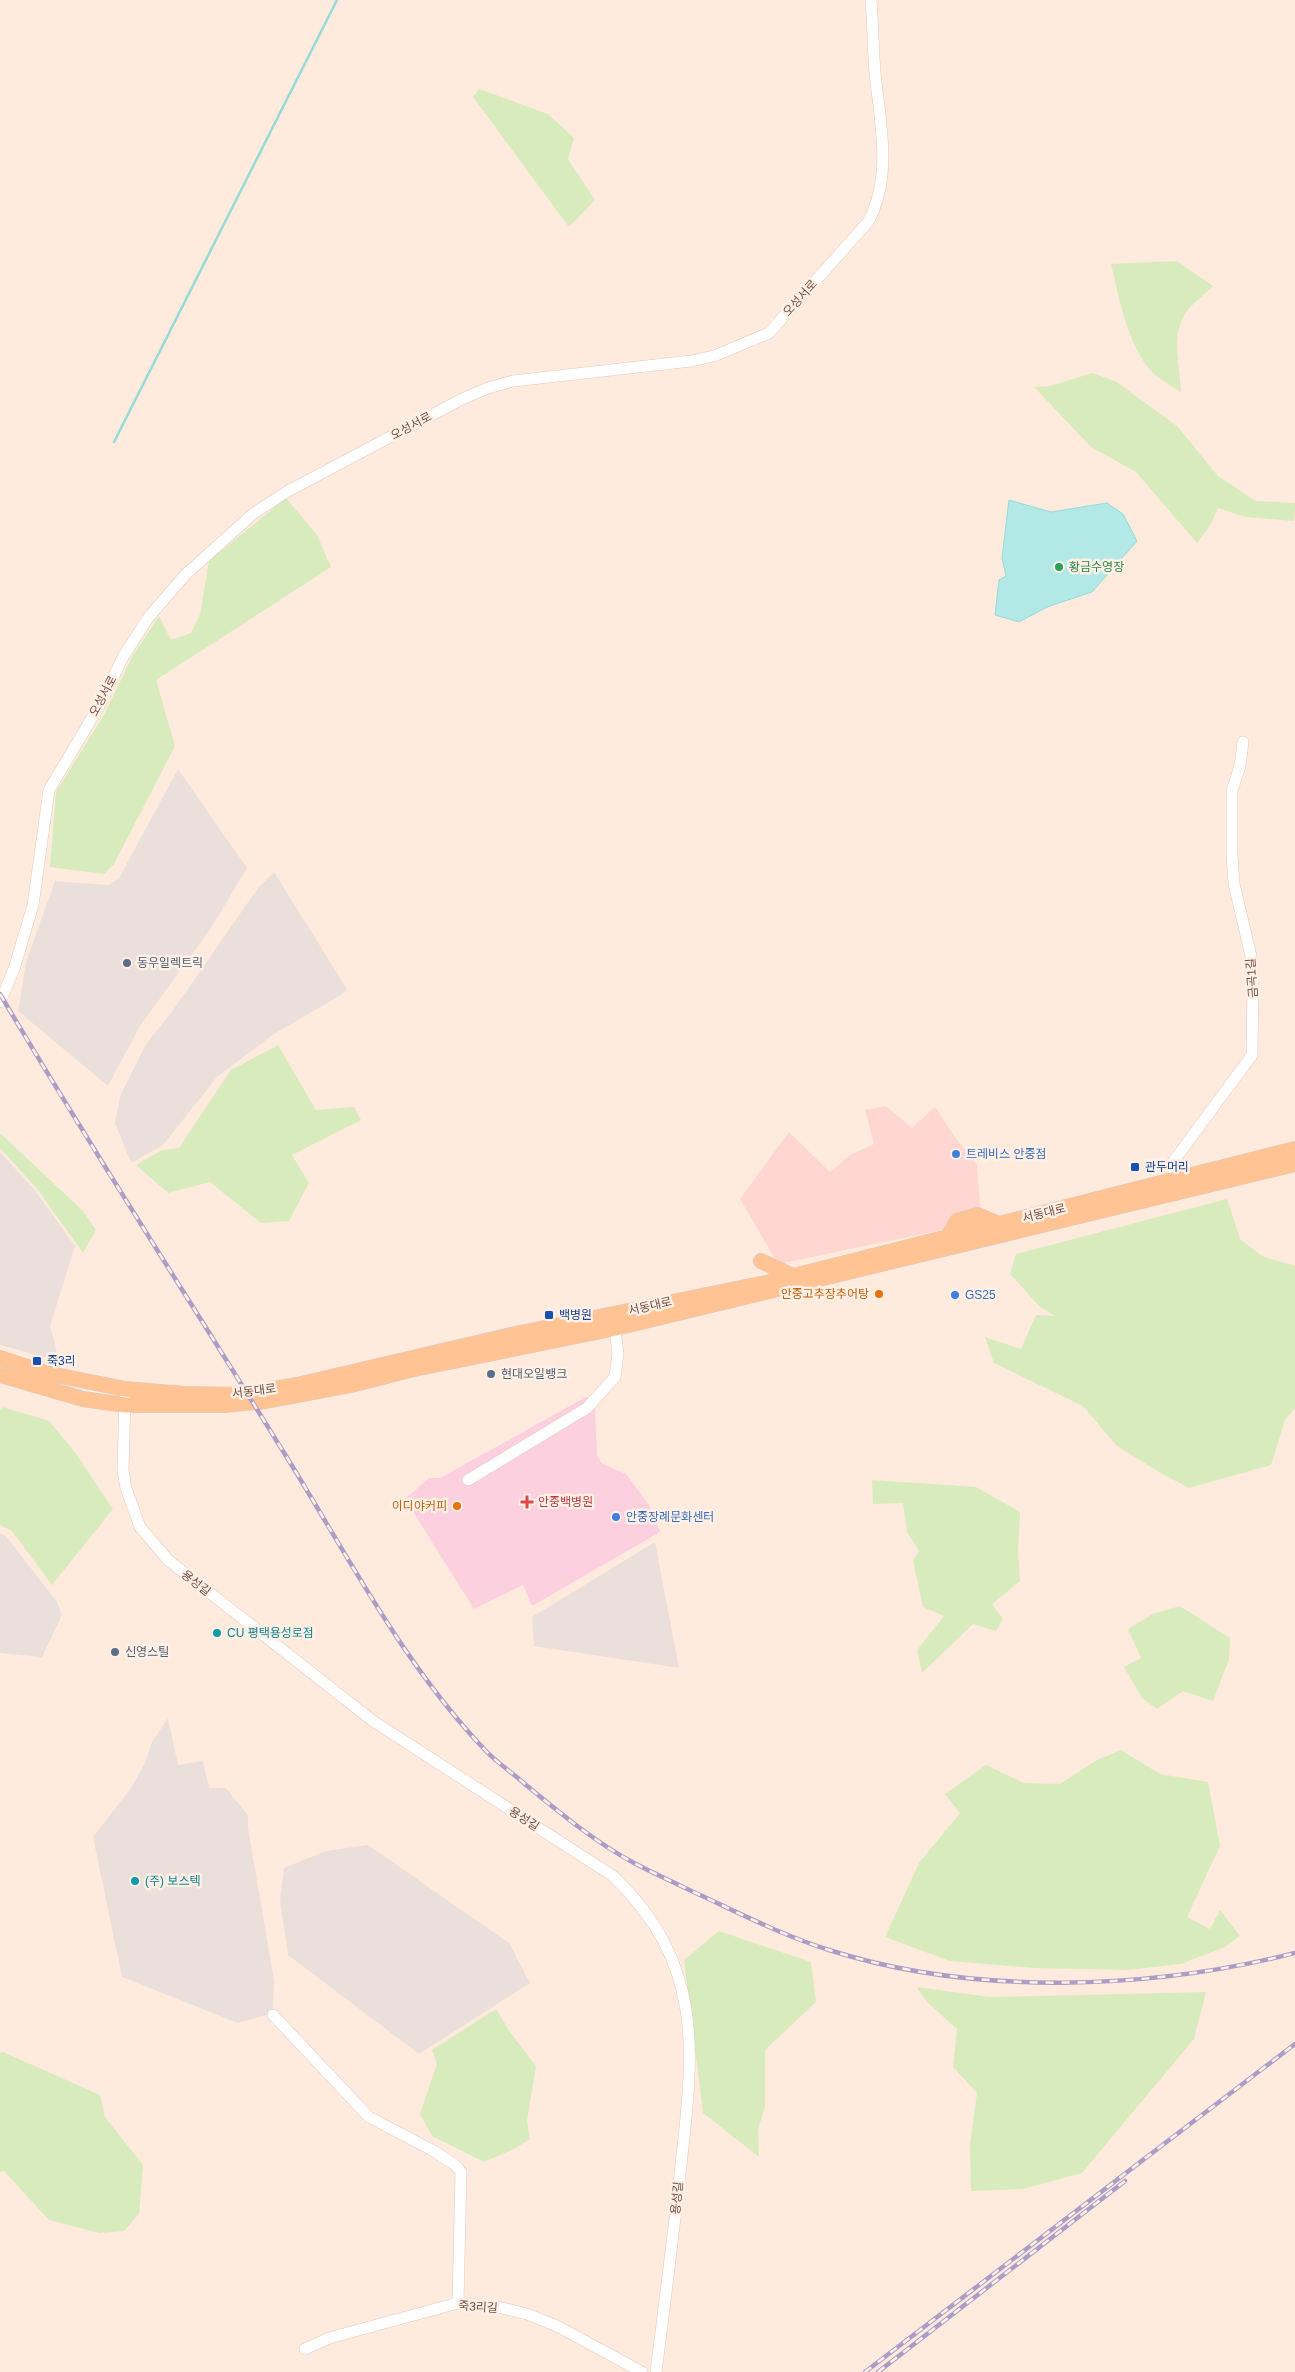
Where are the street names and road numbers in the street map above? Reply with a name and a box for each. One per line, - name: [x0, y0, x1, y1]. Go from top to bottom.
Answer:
- street label: 오성서로: [780, 277, 820, 319]
- street label: 오성서로: [388, 409, 434, 443]
- street label: 오성서로: [86, 673, 120, 719]
- street label: 금곡1길: [1244, 958, 1260, 998]
- street label: 서동대로: [1021, 1201, 1067, 1225]
- street label: 서동대로: [627, 1294, 673, 1318]
- street label: 서동대로: [231, 1381, 277, 1401]
- street label: 용성길: [179, 1567, 213, 1599]
- street label: 용성길: [506, 1804, 542, 1834]
- street label: 용성길: [668, 2181, 686, 2215]
- street label: 죽3리길: [458, 2299, 498, 2315]

